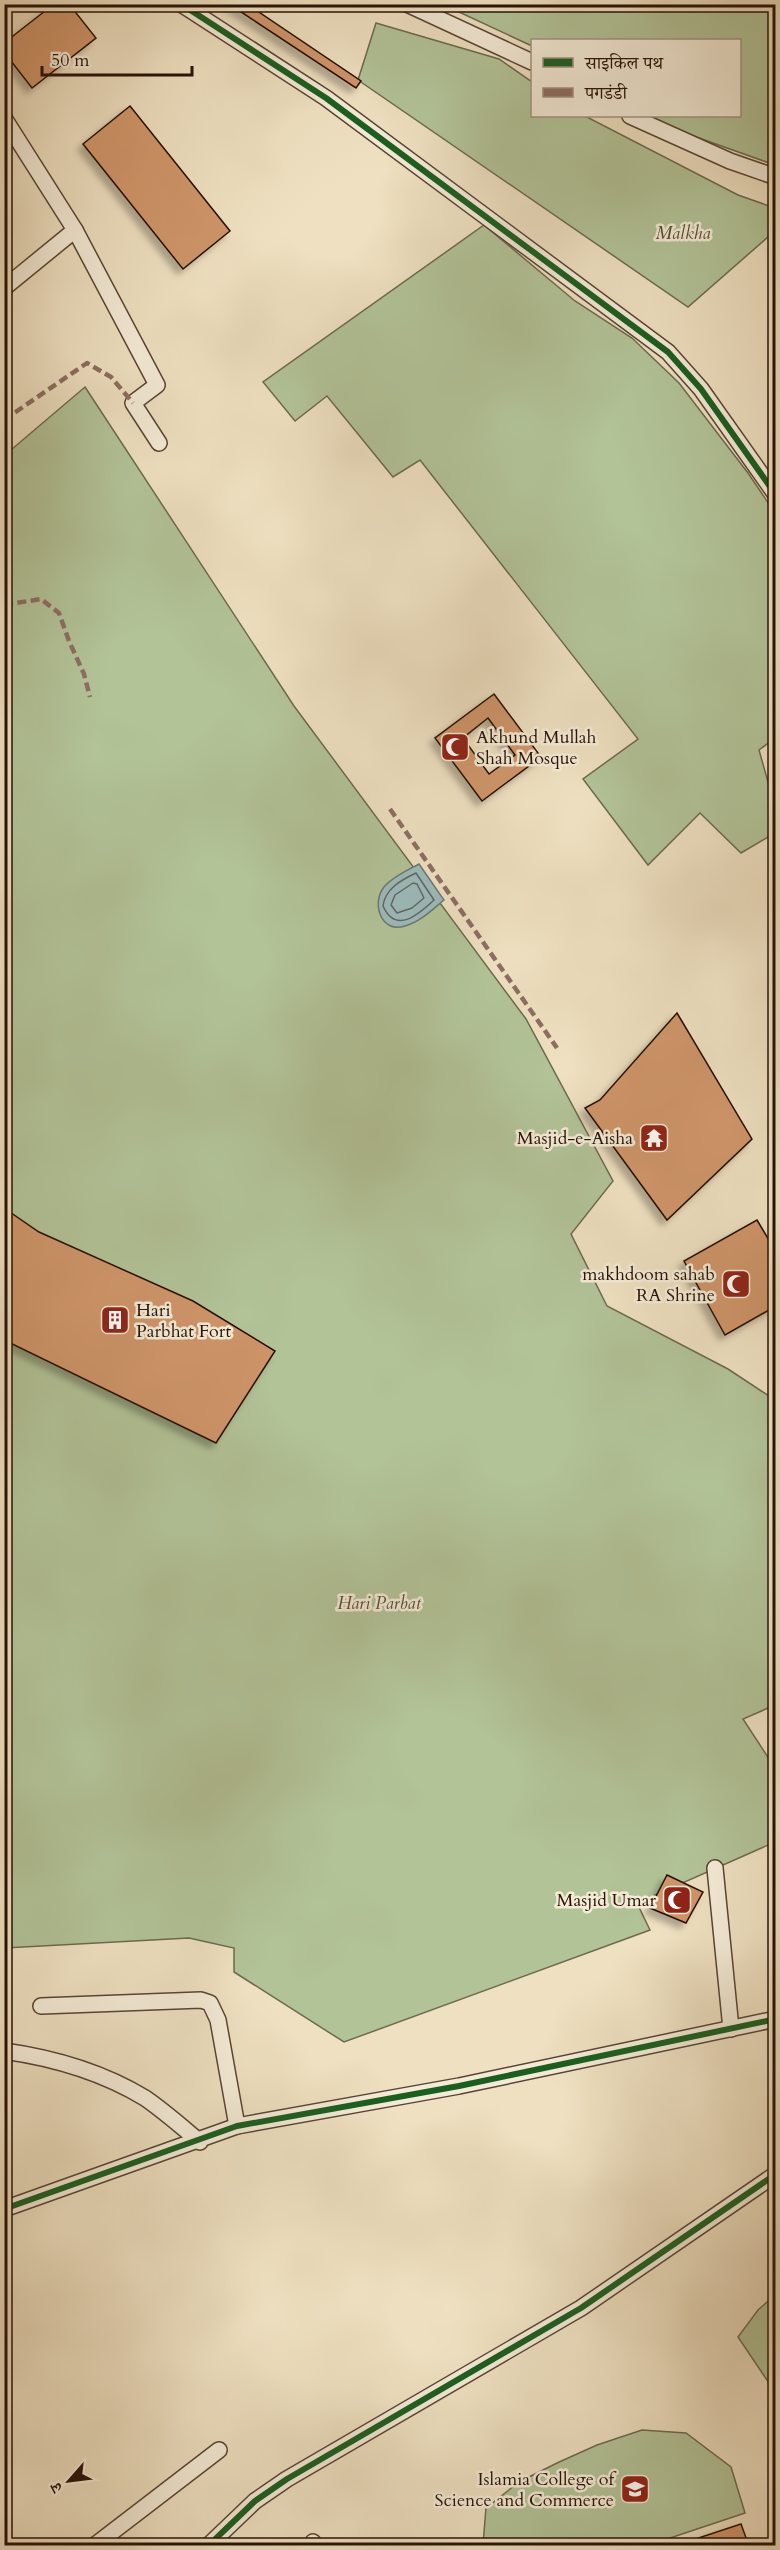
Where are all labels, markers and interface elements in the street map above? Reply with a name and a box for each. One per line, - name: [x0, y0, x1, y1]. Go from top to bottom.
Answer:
- scale bar: [42, 39, 192, 77]
- legend: [531, 39, 741, 117]
- text: 50 m: [51, 48, 90, 73]
- text: साइकिल पथ: [584, 51, 665, 76]
- text: पगडंडी: [584, 81, 628, 106]
- park label: Malkha: [655, 221, 711, 246]
- place label: Akhund Mullah Shah Mosque: [476, 725, 597, 771]
- mosque icon: Akhund Mullah Shah Mosque: [439, 731, 471, 763]
- temple icon: Masjid-e-Aisha: [638, 1122, 670, 1154]
- place label: Masjid-e-Aisha: [517, 1126, 633, 1151]
- place label: makhdoom sahab RA Shrine: [582, 1262, 715, 1308]
- mosque icon: makhdoom sahab RA Shrine: [720, 1268, 752, 1300]
- place label: Hari Parbhat Fort: [136, 1298, 231, 1344]
- building icon: Hari Parbhat Fort: [99, 1304, 131, 1336]
- park label: Hari Parbat: [337, 1591, 422, 1616]
- mosque icon: Masjid Umar: [661, 1884, 693, 1916]
- place label: Masjid Umar: [556, 1888, 656, 1913]
- north arrow: [39, 2451, 99, 2511]
- place label: Islamia College of Science and Commerce: [435, 2467, 618, 2513]
- school or university icon: Islamia College of Science and Commerce: [619, 2473, 651, 2505]
- text: उ: [44, 2477, 69, 2497]

